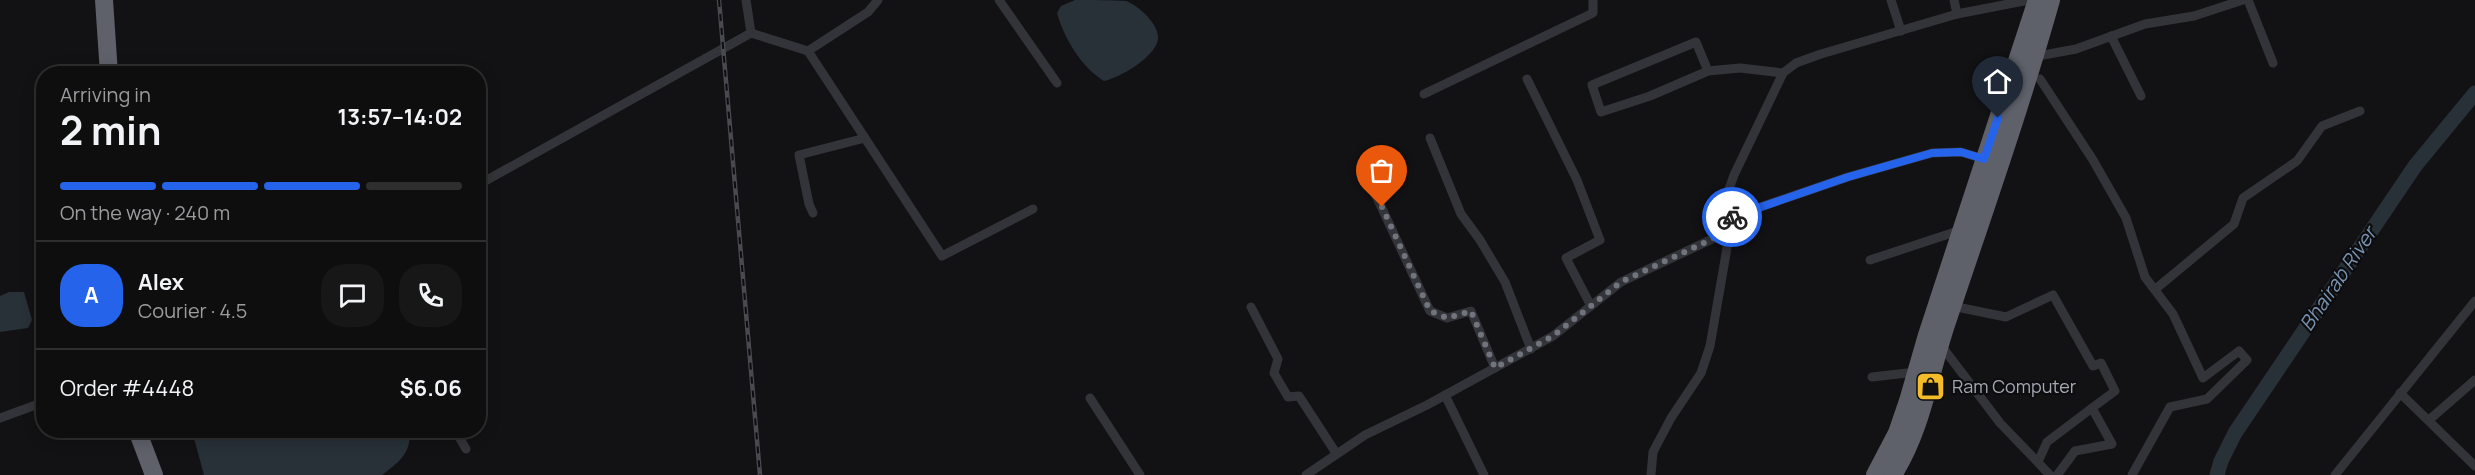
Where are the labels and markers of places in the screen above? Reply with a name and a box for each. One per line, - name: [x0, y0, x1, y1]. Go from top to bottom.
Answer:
- pin: [1972, 56, 2023, 118]
- pin: [1356, 145, 1407, 207]
- shop icon: Ram Computer: [1915, 371, 1947, 403]
- place label: Ram Computer: [1952, 374, 2077, 398]

